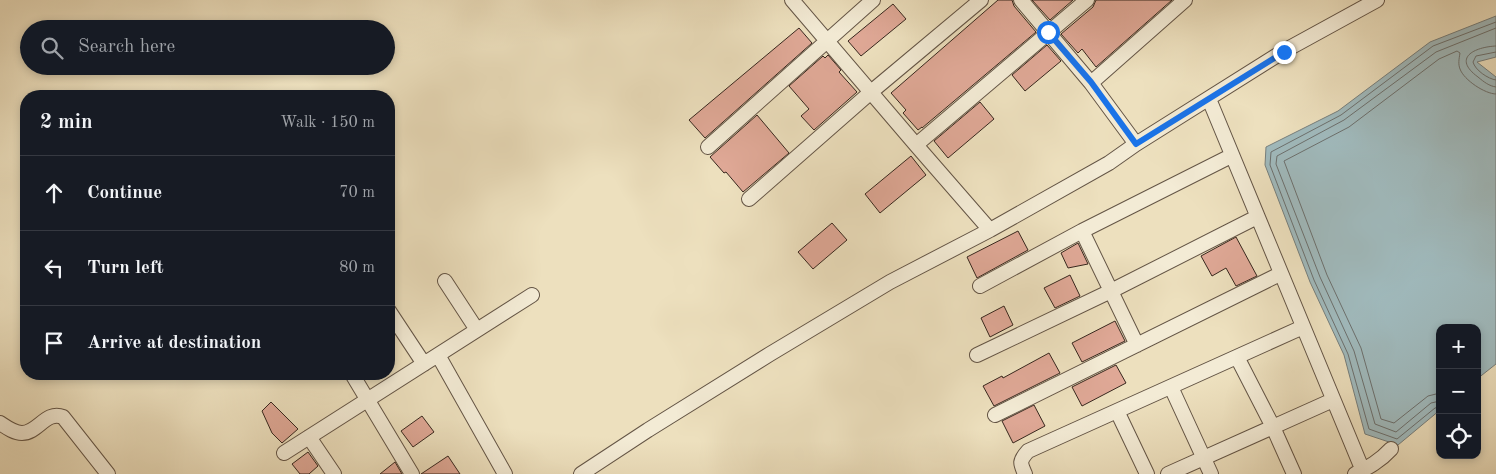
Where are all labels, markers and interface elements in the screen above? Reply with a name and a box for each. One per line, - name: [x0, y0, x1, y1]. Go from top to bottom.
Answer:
- search box: [20, 20, 395, 75]
- route start: [1037, 21, 1060, 44]
- icon: search: [38, 34, 66, 62]
- text: Search here: [78, 38, 175, 57]
- route end: [1273, 41, 1296, 64]
- text: 2 min: [40, 112, 93, 133]
- text: Walk · 150 m: [280, 115, 375, 131]
- icon: ahead: [40, 179, 68, 207]
- text: Continue: [87, 184, 162, 203]
- text: 70 m: [339, 185, 375, 201]
- icon: left: [40, 254, 68, 282]
- text: Turn left: [87, 259, 164, 278]
- text: 80 m: [339, 260, 375, 276]
- map controls: [1436, 324, 1481, 459]
- button: +: [1436, 324, 1481, 369]
- icon: arrive: [40, 329, 68, 357]
- text: Arrive at destination: [87, 334, 261, 353]
- button: −: [1436, 369, 1481, 414]
- button: locate: [1436, 414, 1481, 459]

